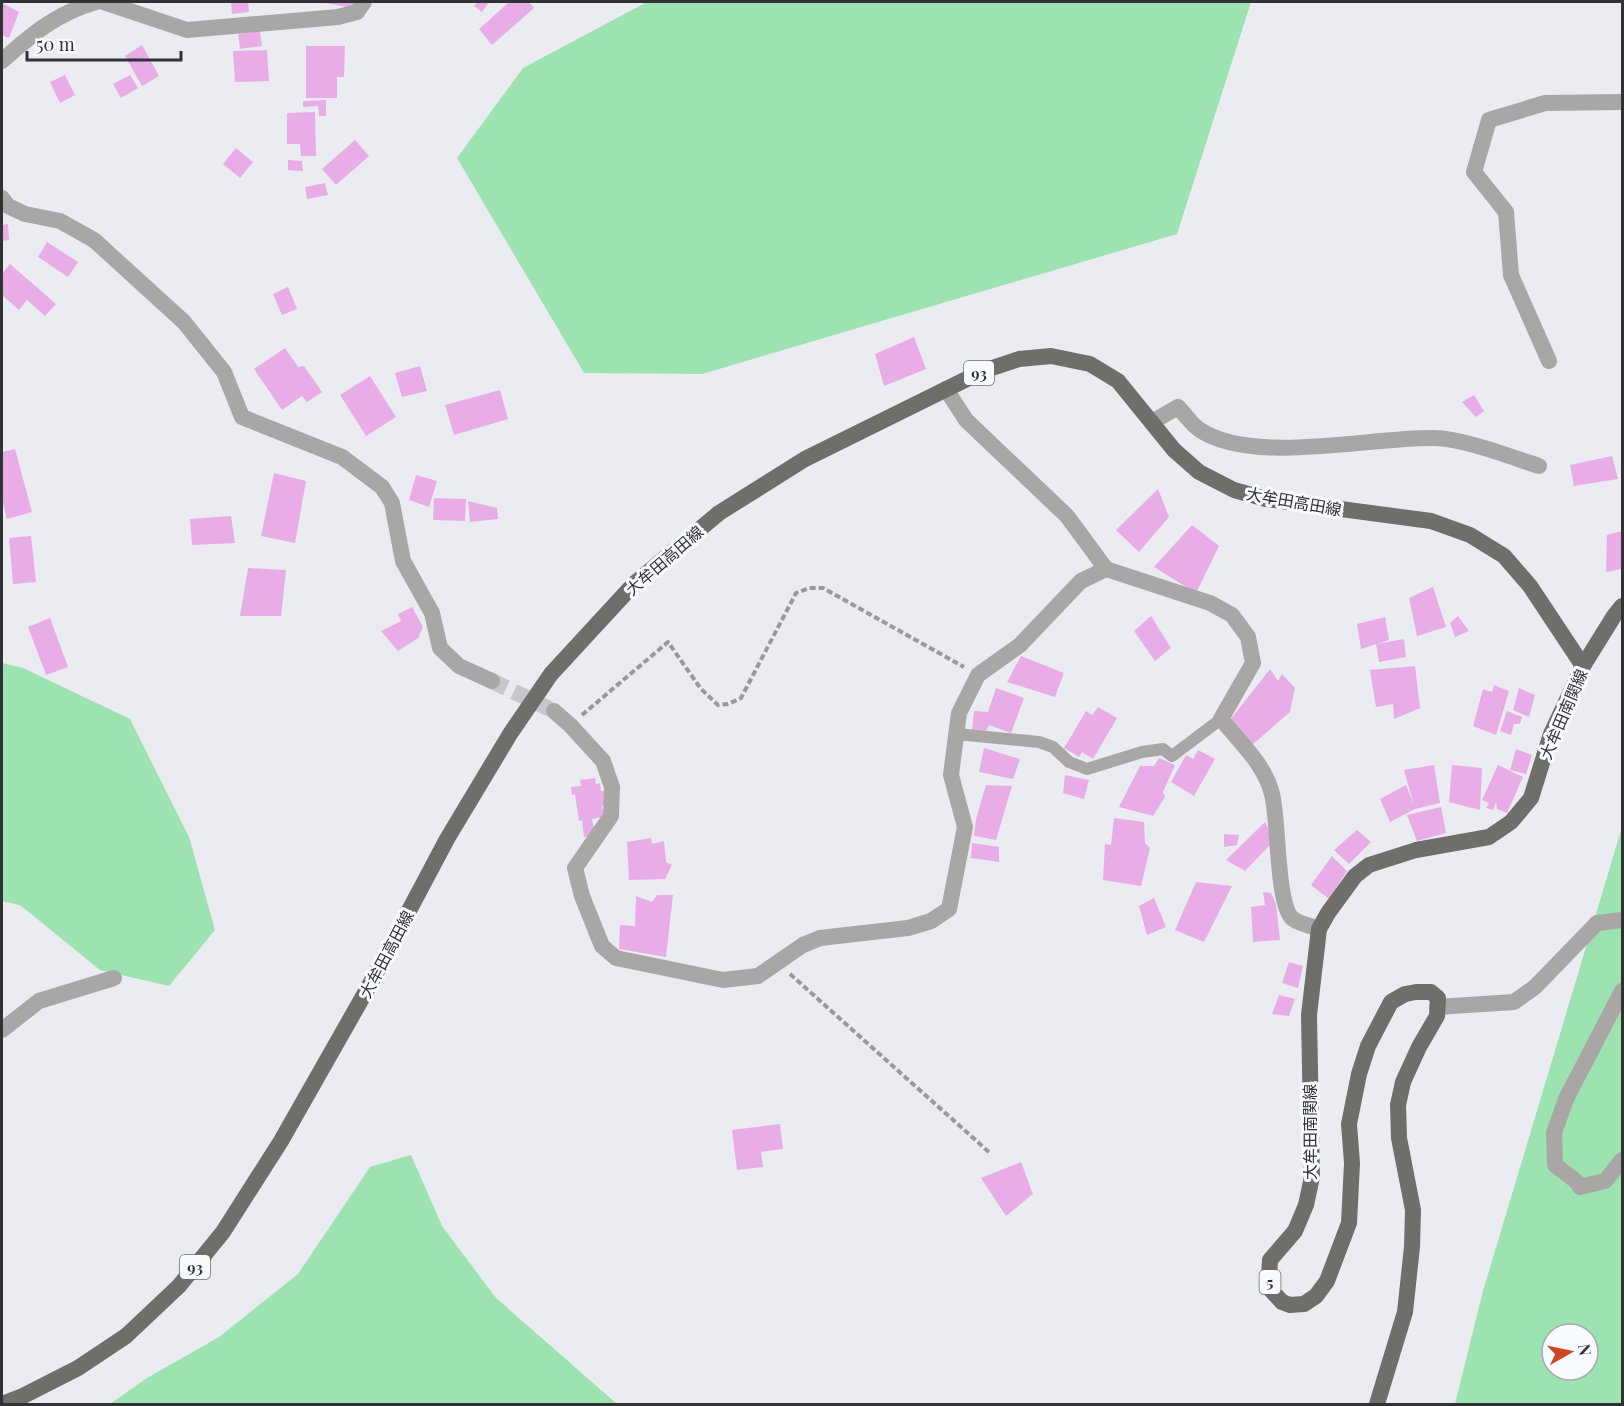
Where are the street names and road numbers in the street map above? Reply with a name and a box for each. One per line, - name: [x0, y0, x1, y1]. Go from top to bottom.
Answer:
- road number: 93: [964, 361, 994, 385]
- street label: 大牟田高田線: [1245, 482, 1343, 520]
- street label: 大牟田高田線: [621, 521, 707, 599]
- street label: 大牟田南関線: [1535, 666, 1591, 762]
- street label: 大牟田高田線: [354, 907, 418, 1001]
- street label: 大牟田南関線: [1299, 1084, 1320, 1180]
- road number: 93: [180, 1255, 210, 1279]
- road number: 5: [1260, 1270, 1280, 1294]

